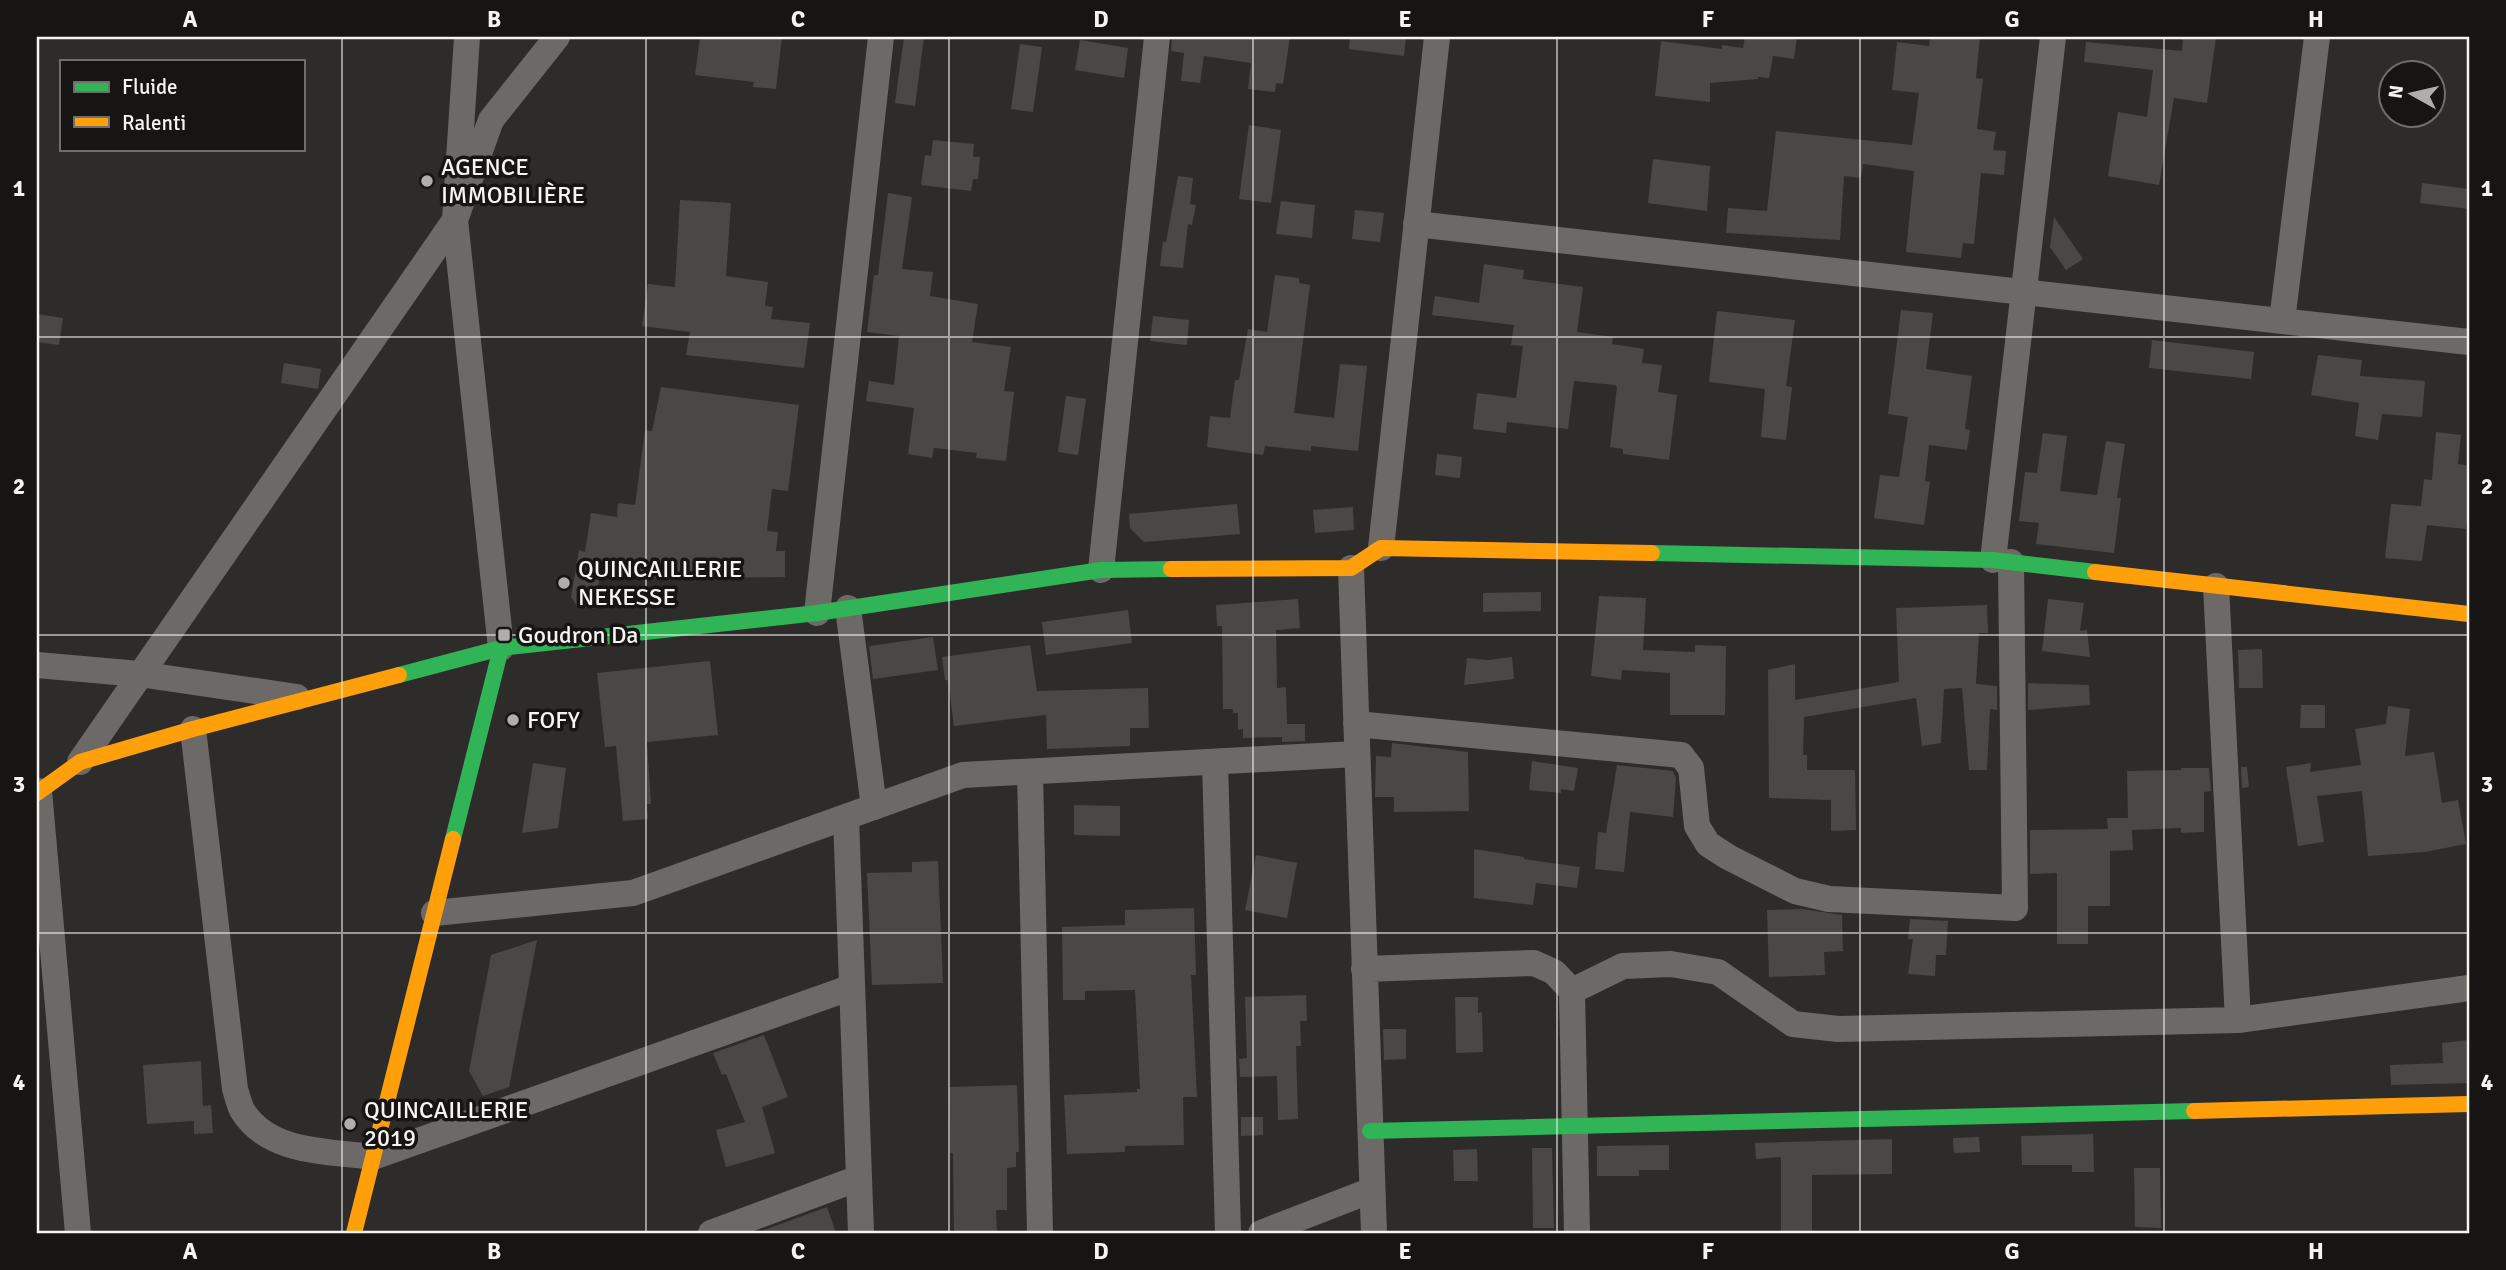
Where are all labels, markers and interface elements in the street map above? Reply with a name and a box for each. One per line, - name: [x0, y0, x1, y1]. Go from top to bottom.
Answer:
- text: A: [183, 5, 198, 34]
- text: B: [487, 5, 501, 34]
- text: C: [791, 5, 805, 34]
- text: D: [1093, 5, 1109, 34]
- text: E: [1398, 5, 1412, 34]
- text: F: [1702, 5, 1714, 34]
- text: G: [2004, 5, 2020, 34]
- text: H: [2308, 5, 2324, 34]
- legend: [60, 60, 304, 150]
- north arrow: [2376, 60, 2446, 130]
- text: Fluide: [122, 74, 178, 100]
- text: N: [2383, 84, 2409, 100]
- text: Ralenti: [122, 110, 186, 136]
- place label: AGENCE IMMOBILIÈRE: [441, 152, 585, 210]
- marker: AGENCE IMMOBILIÈRE: [419, 173, 435, 189]
- text: 1: [13, 174, 25, 203]
- text: 1: [2481, 174, 2493, 203]
- text: 2: [13, 472, 25, 501]
- text: 2: [2481, 472, 2493, 501]
- place label: QUINCAILLERIE NEKESSE: [578, 554, 742, 612]
- marker: QUINCAILLERIE NEKESSE: [556, 575, 572, 591]
- place label: Goudron Da: [518, 620, 639, 650]
- marker: Goudron Da: [496, 627, 512, 643]
- place label: FOFY: [527, 705, 580, 735]
- marker: FOFY: [505, 712, 521, 728]
- text: 3: [13, 770, 25, 799]
- text: 3: [2481, 770, 2493, 799]
- text: 4: [13, 1068, 25, 1097]
- text: 4: [2481, 1068, 2493, 1097]
- place label: QUINCAILLERIE 2019: [364, 1095, 528, 1153]
- marker: QUINCAILLERIE 2019: [342, 1116, 358, 1132]
- text: A: [183, 1237, 198, 1266]
- text: B: [487, 1237, 501, 1266]
- text: C: [791, 1237, 805, 1266]
- text: D: [1093, 1237, 1109, 1266]
- text: E: [1398, 1237, 1412, 1266]
- text: F: [1702, 1237, 1714, 1266]
- text: G: [2004, 1237, 2020, 1266]
- text: H: [2308, 1237, 2324, 1266]

